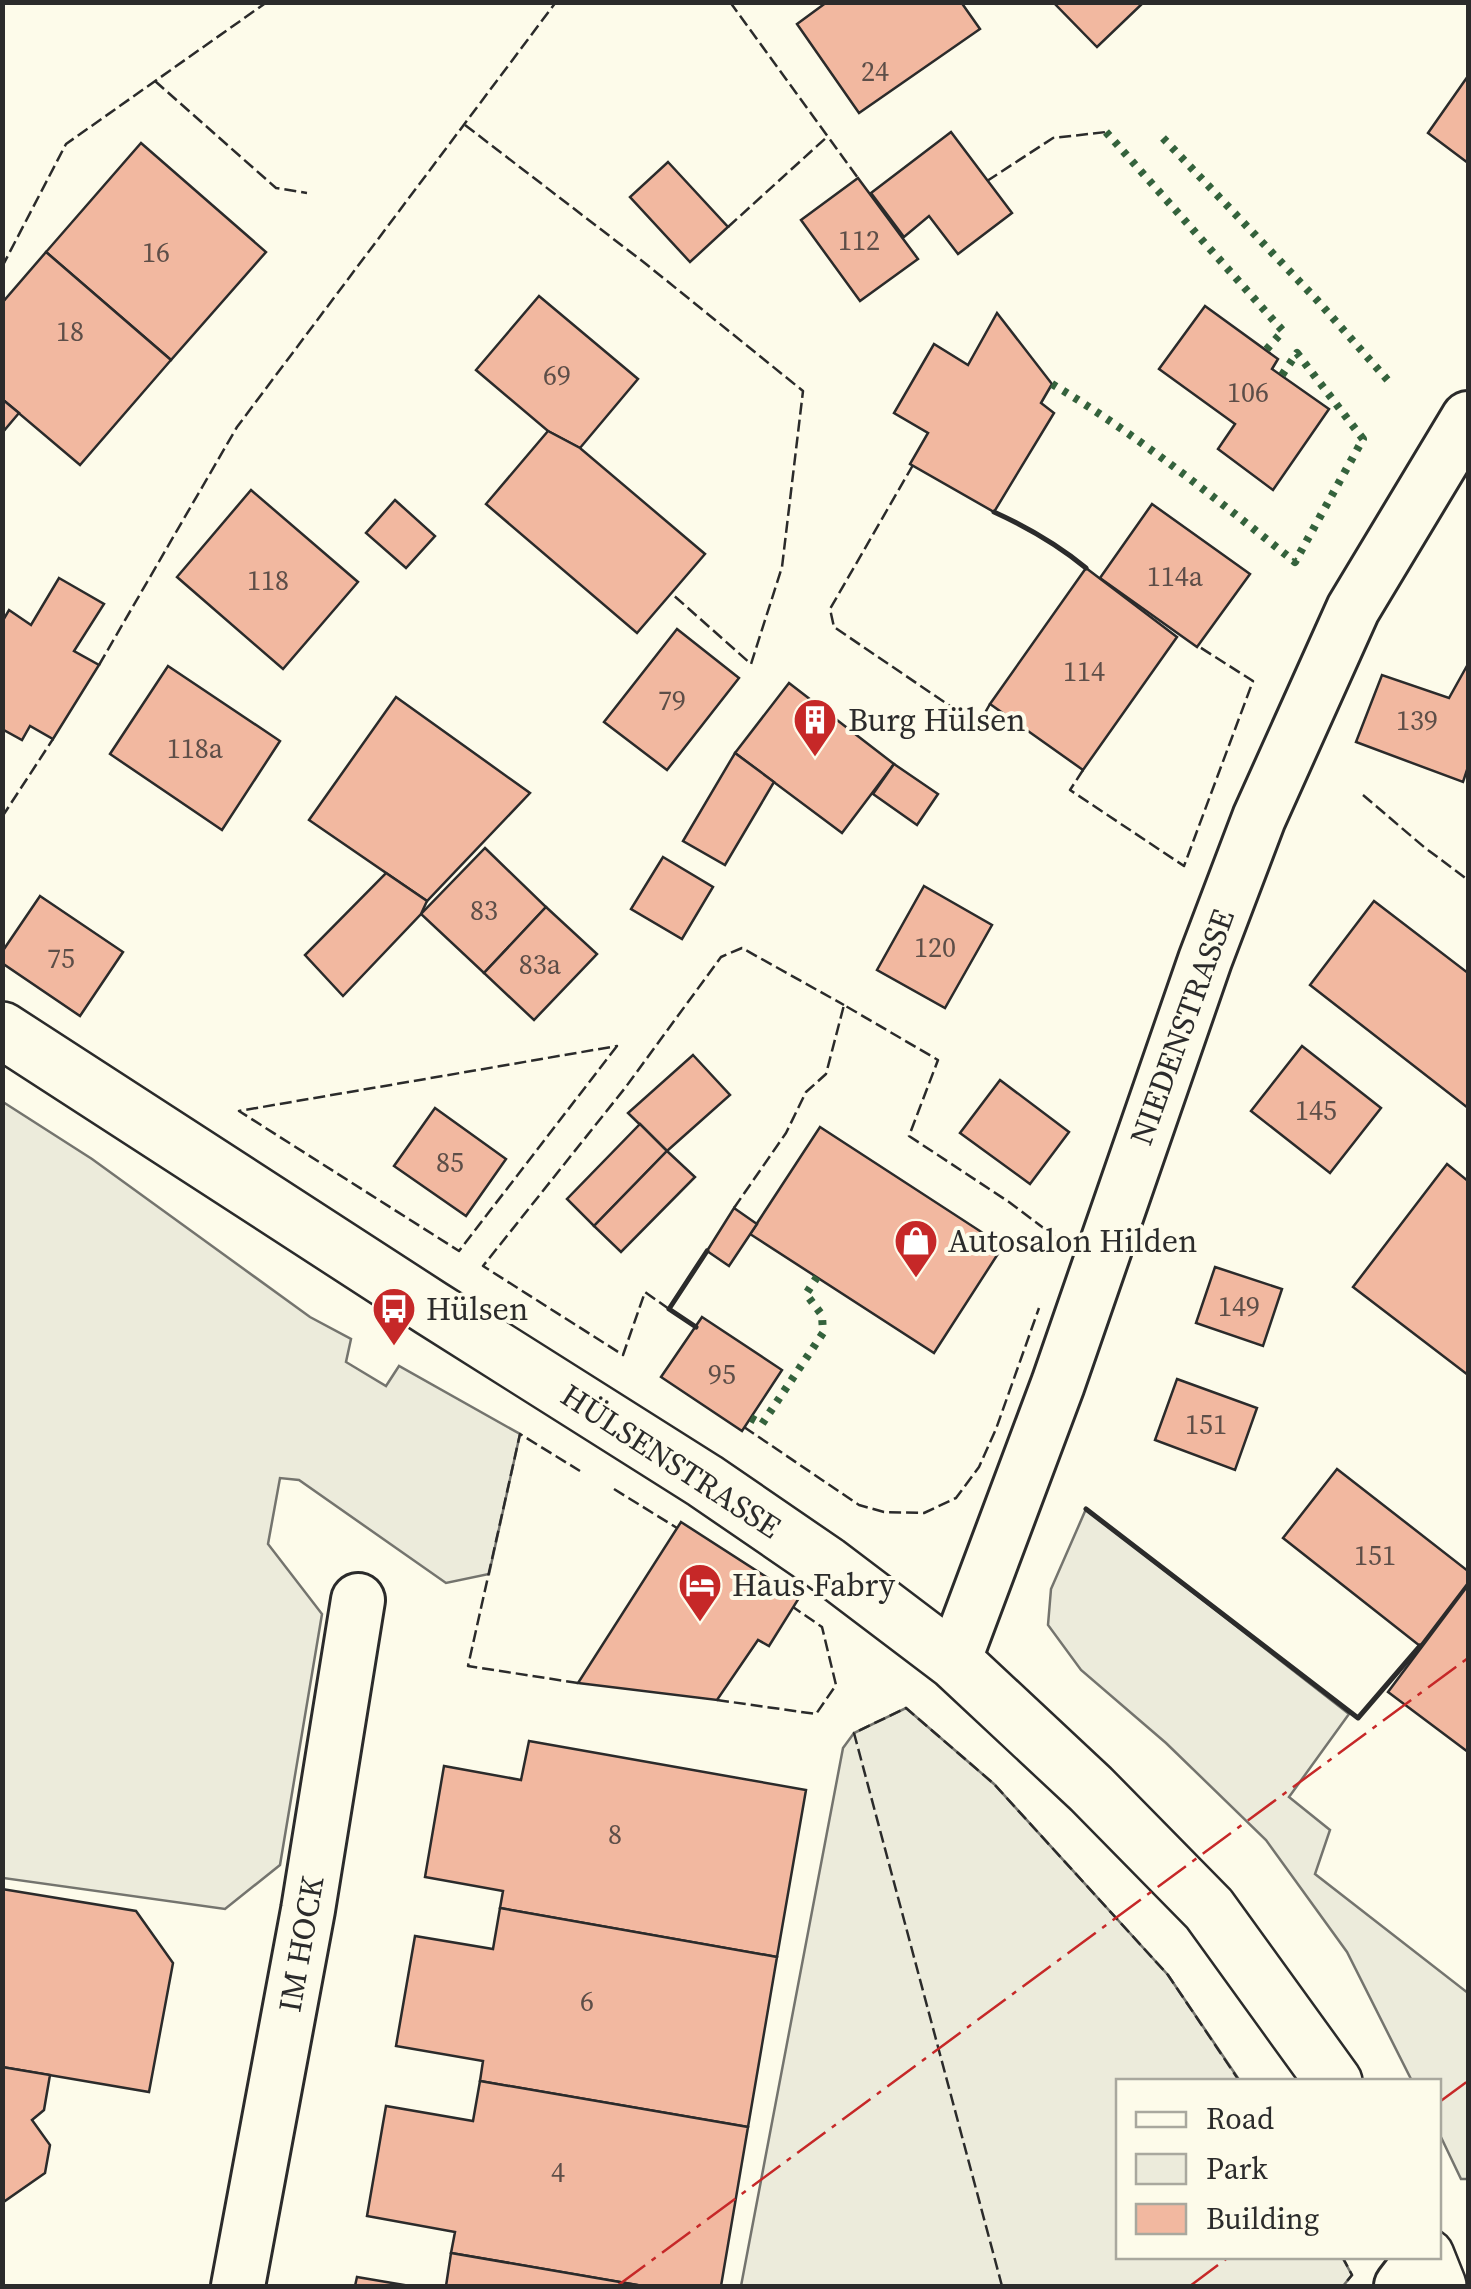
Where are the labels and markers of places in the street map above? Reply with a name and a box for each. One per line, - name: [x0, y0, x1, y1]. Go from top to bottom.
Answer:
- building icon: Burg Hülsen: [792, 697, 838, 758]
- place label: Burg Hülsen: [848, 698, 1026, 742]
- shop icon: Autosalon Hilden: [893, 1218, 939, 1279]
- place label: Autosalon Hilden: [948, 1219, 1197, 1263]
- bus stop icon: Hülsen: [371, 1286, 417, 1347]
- place label: Hülsen: [426, 1287, 528, 1331]
- hotel icon: Haus Fabry: [677, 1562, 723, 1623]
- place label: Haus Fabry: [732, 1563, 896, 1607]

